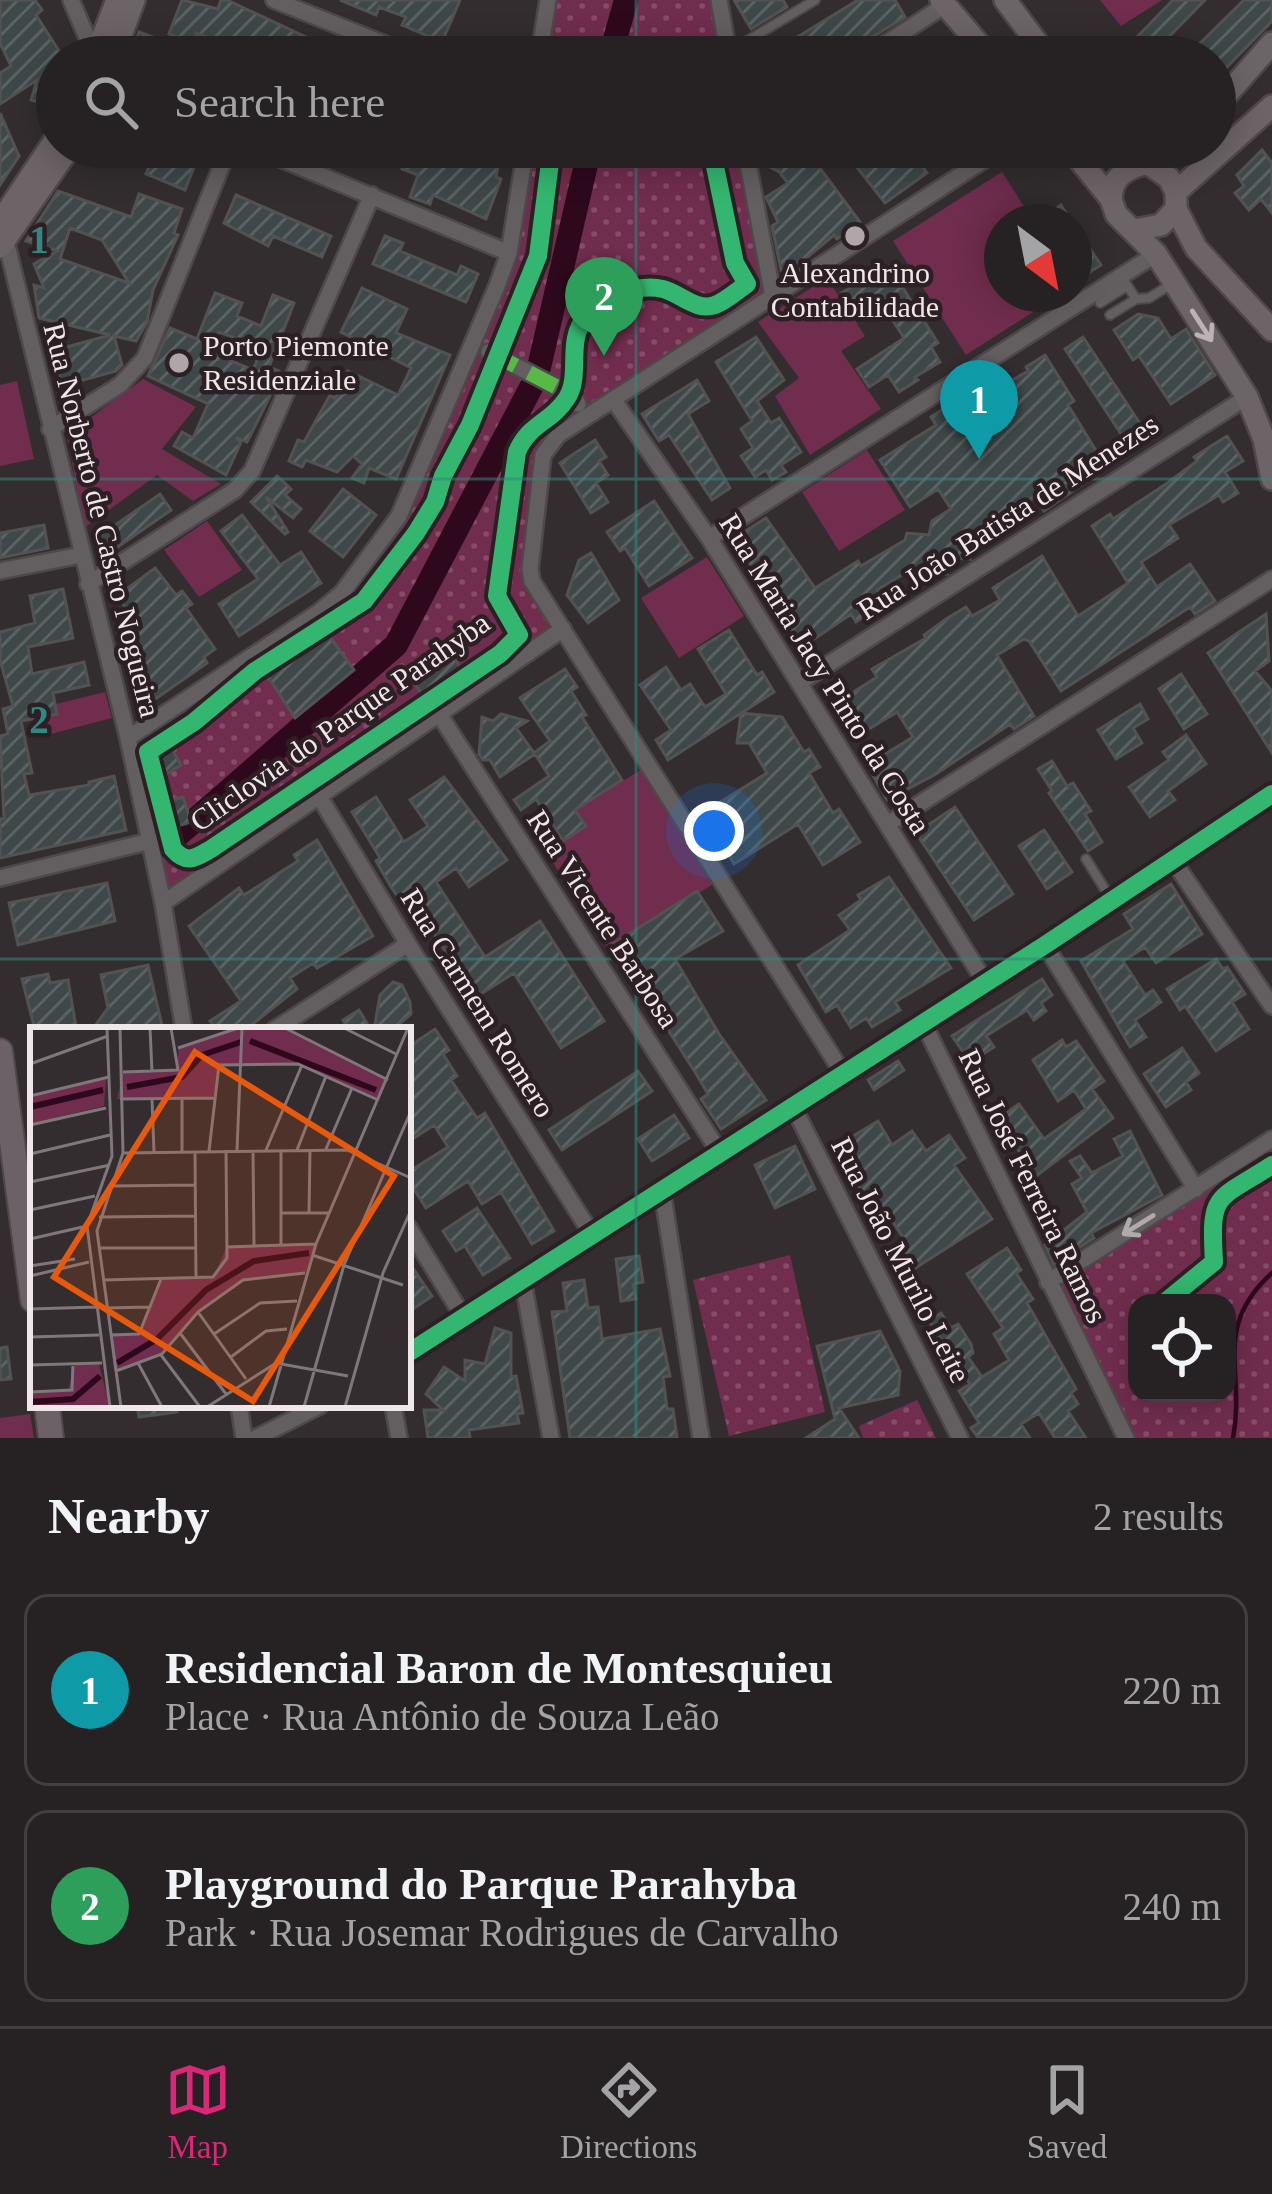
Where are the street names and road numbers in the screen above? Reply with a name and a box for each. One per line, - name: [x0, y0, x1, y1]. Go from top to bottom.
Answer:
- street label: Rua Norberto de Castro Nogueira: [37, 319, 167, 720]
- street label: Rua João Batista de Menezes: [851, 407, 1164, 626]
- street label: Rua Maria Jacy Pinto da Costa: [713, 508, 938, 840]
- street label: Cliclovia do Parque Parahyba: [184, 606, 496, 838]
- street label: Rua Vicente Barbosa: [521, 804, 686, 1034]
- street label: Rua Carmem Romero: [395, 882, 562, 1123]
- street label: Rua José Ferreira Ramos: [953, 1043, 1114, 1328]
- street label: Rua João Murilo Leite: [825, 1132, 978, 1388]

